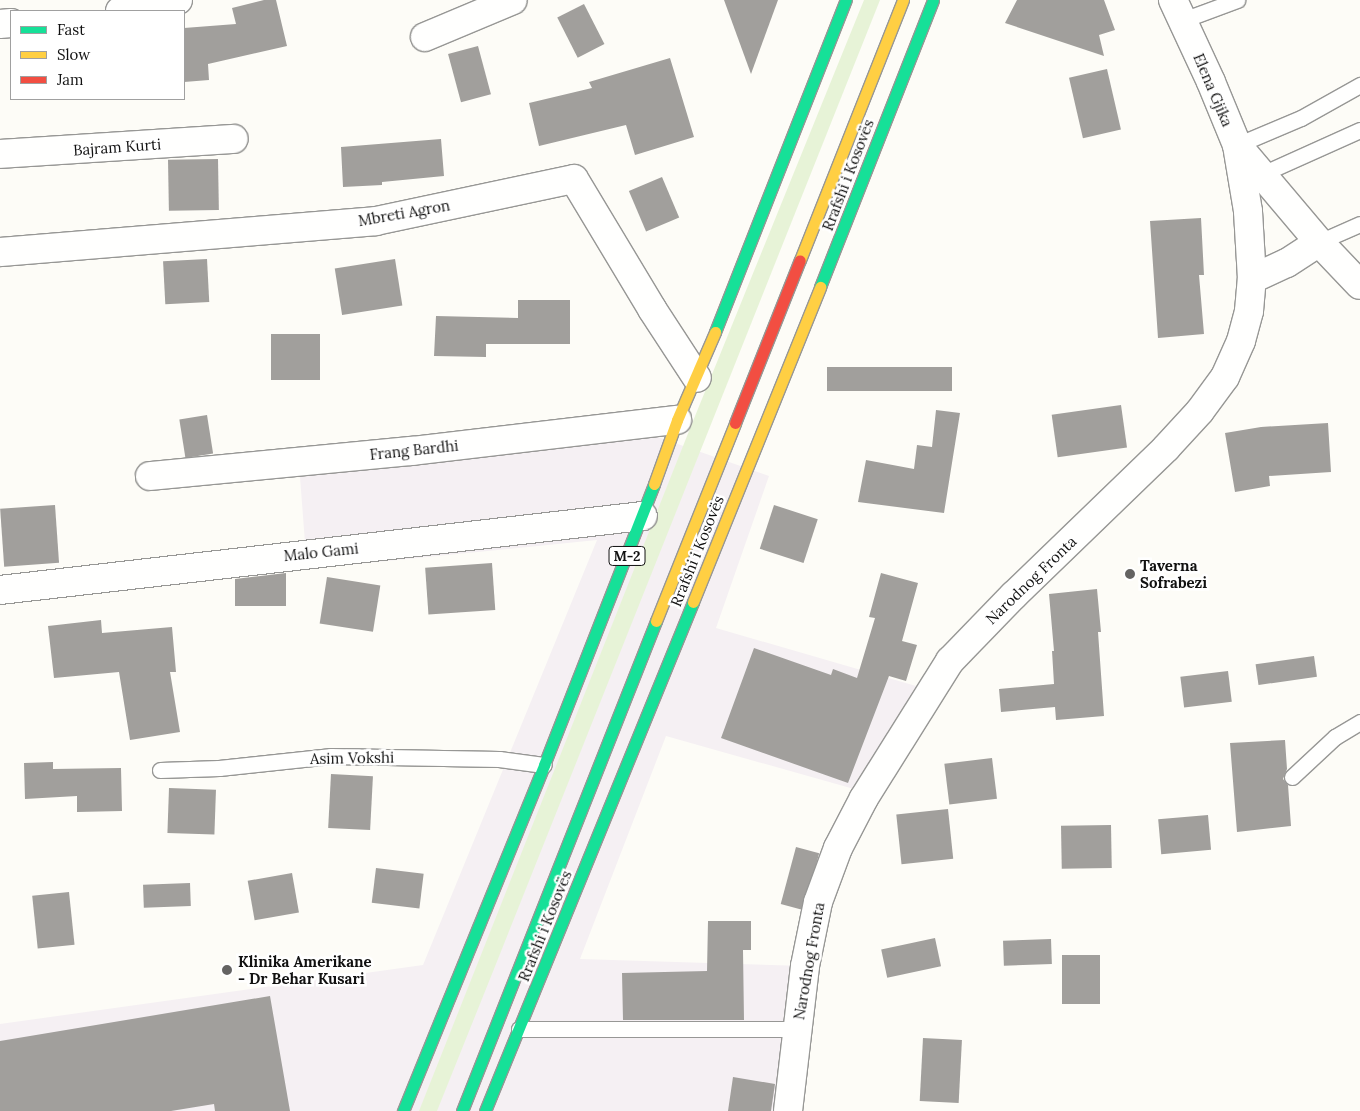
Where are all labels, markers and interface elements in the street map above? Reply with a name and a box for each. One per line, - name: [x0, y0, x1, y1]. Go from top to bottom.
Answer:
- legend: [10, 10, 185, 100]
- text: Fast: [57, 20, 85, 39]
- text: Slow: [57, 45, 90, 64]
- street label: Elena Gjika: [1190, 51, 1236, 129]
- text: Jam: [57, 70, 84, 89]
- street label: Rrafshi i Kosovës: [818, 117, 878, 233]
- street label: Bajram Kurti: [72, 135, 162, 159]
- street label: Mbreti Agron: [357, 196, 451, 230]
- street label: Frang Bardhi: [369, 436, 459, 464]
- street label: Rrafshi i Kosovës: [667, 493, 727, 609]
- street label: Narodnog Fronta: [982, 532, 1080, 628]
- street label: Malo Gami: [283, 539, 359, 565]
- road number: M-2: [608, 544, 646, 568]
- place label: Taverna Sofrabezi: [1140, 556, 1207, 591]
- marker: Taverna Sofrabezi: [1124, 568, 1136, 580]
- street label: Asim Vokshi: [310, 748, 394, 768]
- street label: Rrafshi i Kosovës: [515, 868, 575, 984]
- street label: Narodnog Fronta: [790, 901, 828, 1021]
- place label: Klinika Amerikane - Dr Behar Kusari: [238, 952, 372, 987]
- marker: Klinika Amerikane - Dr Behar Kusari: [220, 963, 234, 977]

